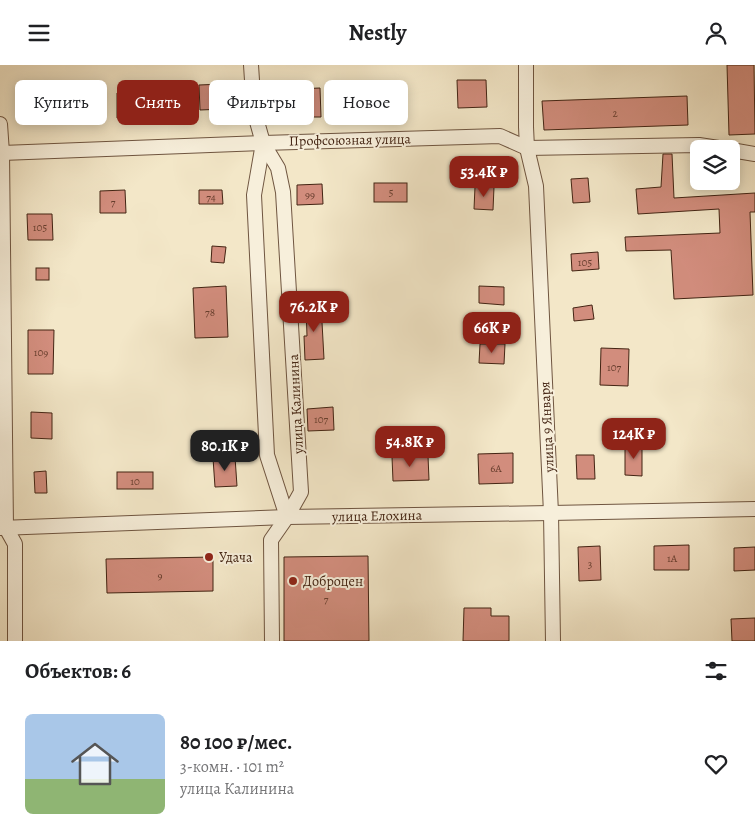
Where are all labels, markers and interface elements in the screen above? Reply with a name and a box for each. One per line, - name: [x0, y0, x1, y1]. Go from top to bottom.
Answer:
- text: Nestly: [348, 18, 407, 48]
- icon: menu: [25, 19, 53, 47]
- icon: person: [702, 19, 730, 47]
- chip: Купить: [15, 80, 107, 125]
- chip: Снять: [117, 80, 199, 125]
- chip: Фильтры: [209, 80, 314, 125]
- chip: Новое: [324, 80, 408, 125]
- house number: 2: [612, 106, 618, 121]
- street label: Профсоюзная улица: [289, 129, 412, 151]
- map controls: [690, 140, 740, 190]
- button: layers: [690, 140, 740, 190]
- pin: 53.4K ₽: [438, 155, 530, 198]
- text: 53.4K ₽: [460, 161, 508, 183]
- house number: 5: [389, 185, 394, 200]
- house number: 99: [305, 187, 315, 202]
- house number: 74: [206, 190, 216, 205]
- house number: 7: [111, 195, 116, 210]
- house number: 105: [33, 220, 47, 235]
- house number: 105: [578, 255, 592, 270]
- pin: 76.2K ₽: [268, 291, 360, 333]
- text: 76.2K ₽: [290, 296, 338, 318]
- house number: 78: [205, 305, 215, 320]
- pin: 66K ₽: [457, 311, 527, 354]
- text: 66K ₽: [474, 317, 510, 339]
- house number: 109: [34, 345, 48, 360]
- street label: улица Калинина: [284, 353, 308, 455]
- house number: 107: [607, 360, 621, 375]
- street label: улица 9 Января: [535, 381, 559, 474]
- house number: 107: [314, 412, 328, 427]
- pin: 124K ₽: [593, 417, 675, 460]
- text: 124K ₽: [613, 423, 655, 445]
- pin: 54.8K ₽: [364, 425, 456, 468]
- pin: 80.1K ₽: [179, 429, 271, 472]
- text: 54.8K ₽: [386, 431, 434, 453]
- text: 80.1K ₽: [201, 435, 249, 457]
- house number: 6А: [490, 461, 502, 476]
- house number: 10: [130, 474, 140, 489]
- street label: улица Елохина: [331, 506, 423, 526]
- place label: Удача: [219, 548, 253, 567]
- marker: Удача: [203, 551, 215, 563]
- house number: 1А: [667, 551, 678, 566]
- house number: 3: [588, 557, 592, 572]
- house number: 9: [157, 568, 163, 583]
- place label: Доброцен: [303, 572, 363, 591]
- marker: Доброцен: [287, 575, 299, 587]
- house number: 7: [324, 592, 329, 607]
- text: Объектов: 6: [25, 657, 131, 685]
- icon: filters: [702, 657, 730, 685]
- text: 80 100 ₽/мес.: [180, 728, 292, 756]
- icon: home: [65, 734, 125, 794]
- icon: heart: [702, 750, 730, 778]
- text: 3-комн. · 101 m²: [180, 756, 284, 778]
- text: улица Калинина: [180, 778, 294, 800]

